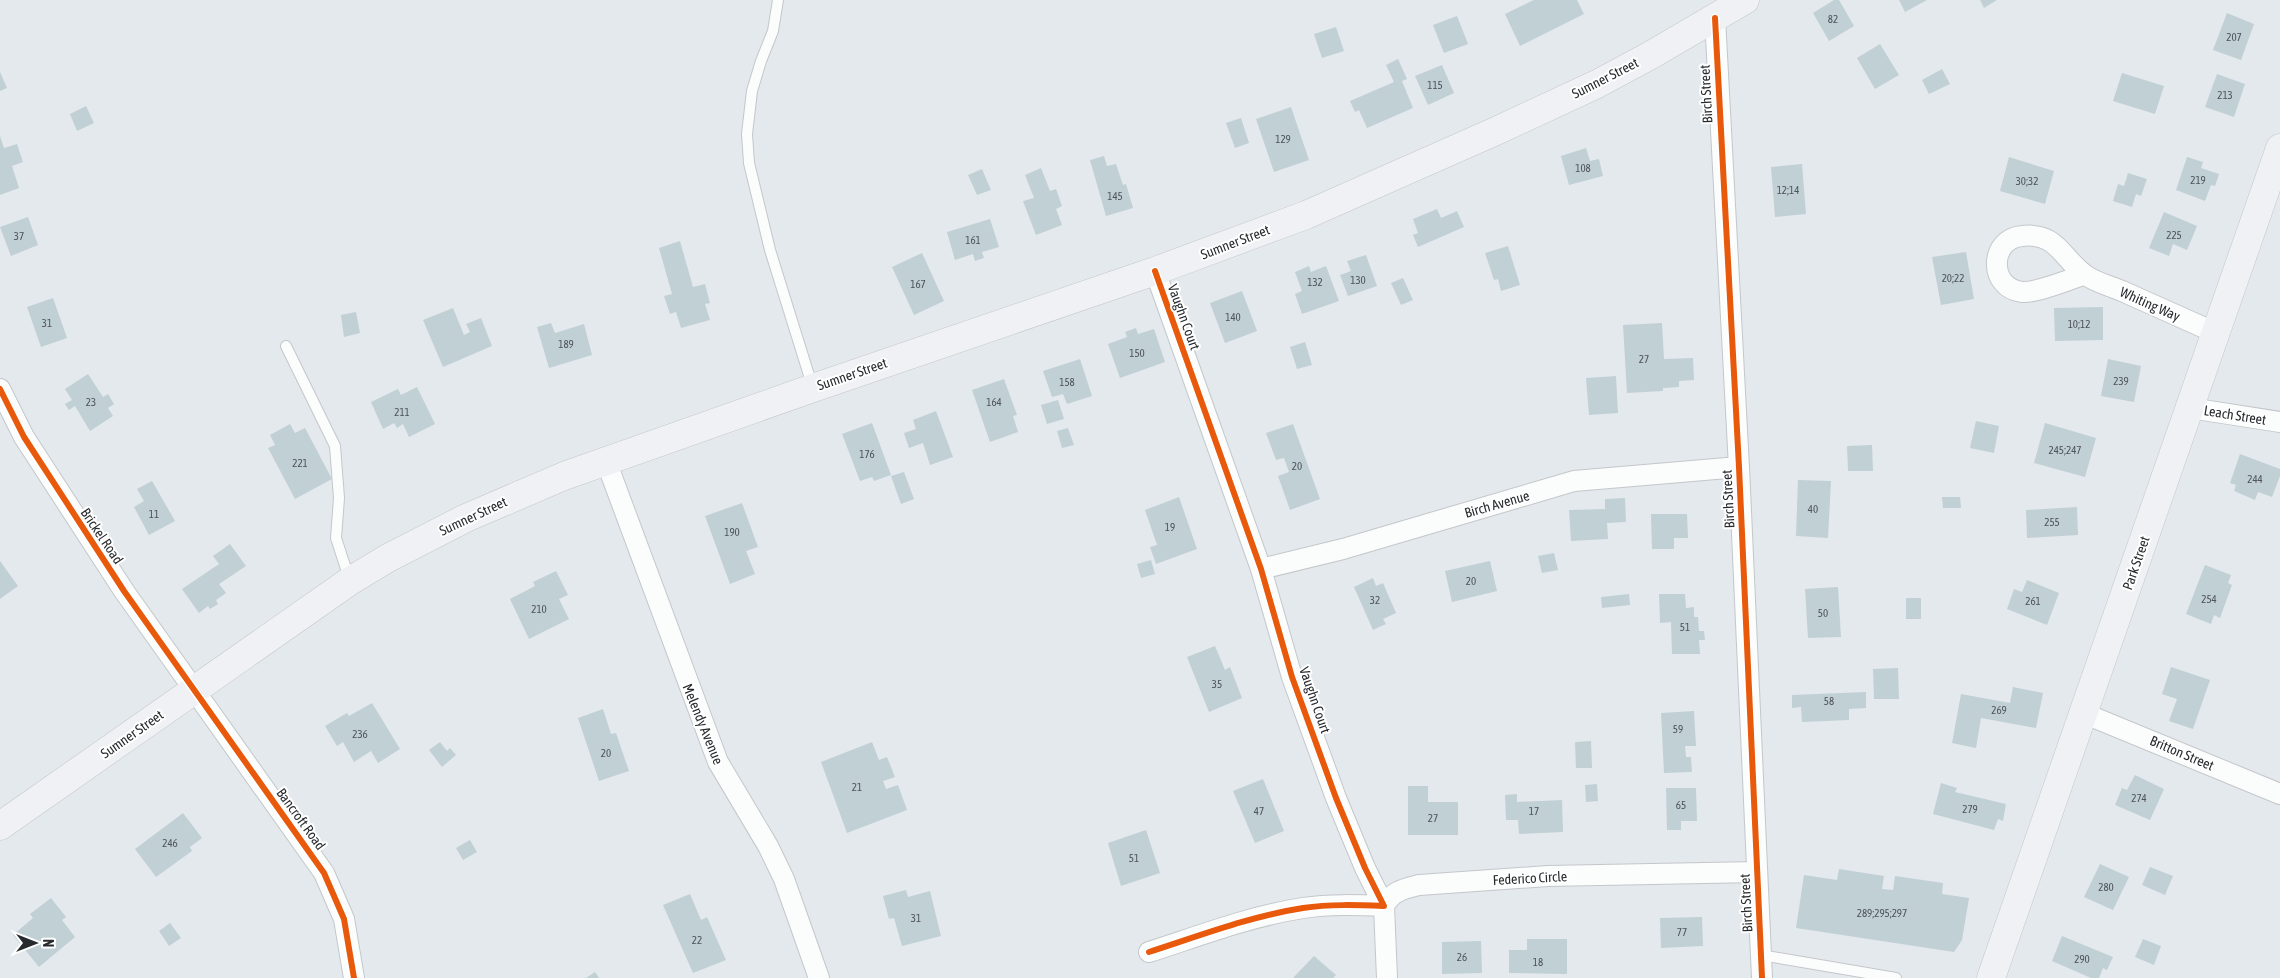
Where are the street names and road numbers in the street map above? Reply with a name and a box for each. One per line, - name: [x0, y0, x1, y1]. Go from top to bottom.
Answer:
- street label: Sumner Street: [1569, 54, 1641, 102]
- street label: Birch Street: [1696, 64, 1716, 124]
- street label: Sumner Street: [1198, 222, 1272, 262]
- street label: Vaughn Court: [1165, 282, 1203, 352]
- street label: Whiting Way: [2117, 284, 2183, 324]
- street label: Sumner Street: [815, 355, 889, 393]
- street label: Leach Street: [2203, 402, 2267, 428]
- street label: Birch Street: [1718, 469, 1738, 529]
- street label: Birch Avenue: [1463, 487, 1531, 521]
- street label: Sumner Street: [437, 493, 509, 539]
- street label: Brickel Road: [78, 505, 126, 567]
- street label: Park Street: [2119, 534, 2153, 592]
- street label: Vaughn Court: [1296, 665, 1334, 735]
- street label: Melendy Avenue: [680, 681, 726, 767]
- street label: Sumner Street: [98, 707, 166, 761]
- street label: Britton Street: [2148, 732, 2216, 774]
- street label: Bancroft Road: [273, 785, 329, 853]
- street label: Federico Circle: [1492, 868, 1568, 888]
- street label: Birch Street: [1736, 873, 1756, 933]

